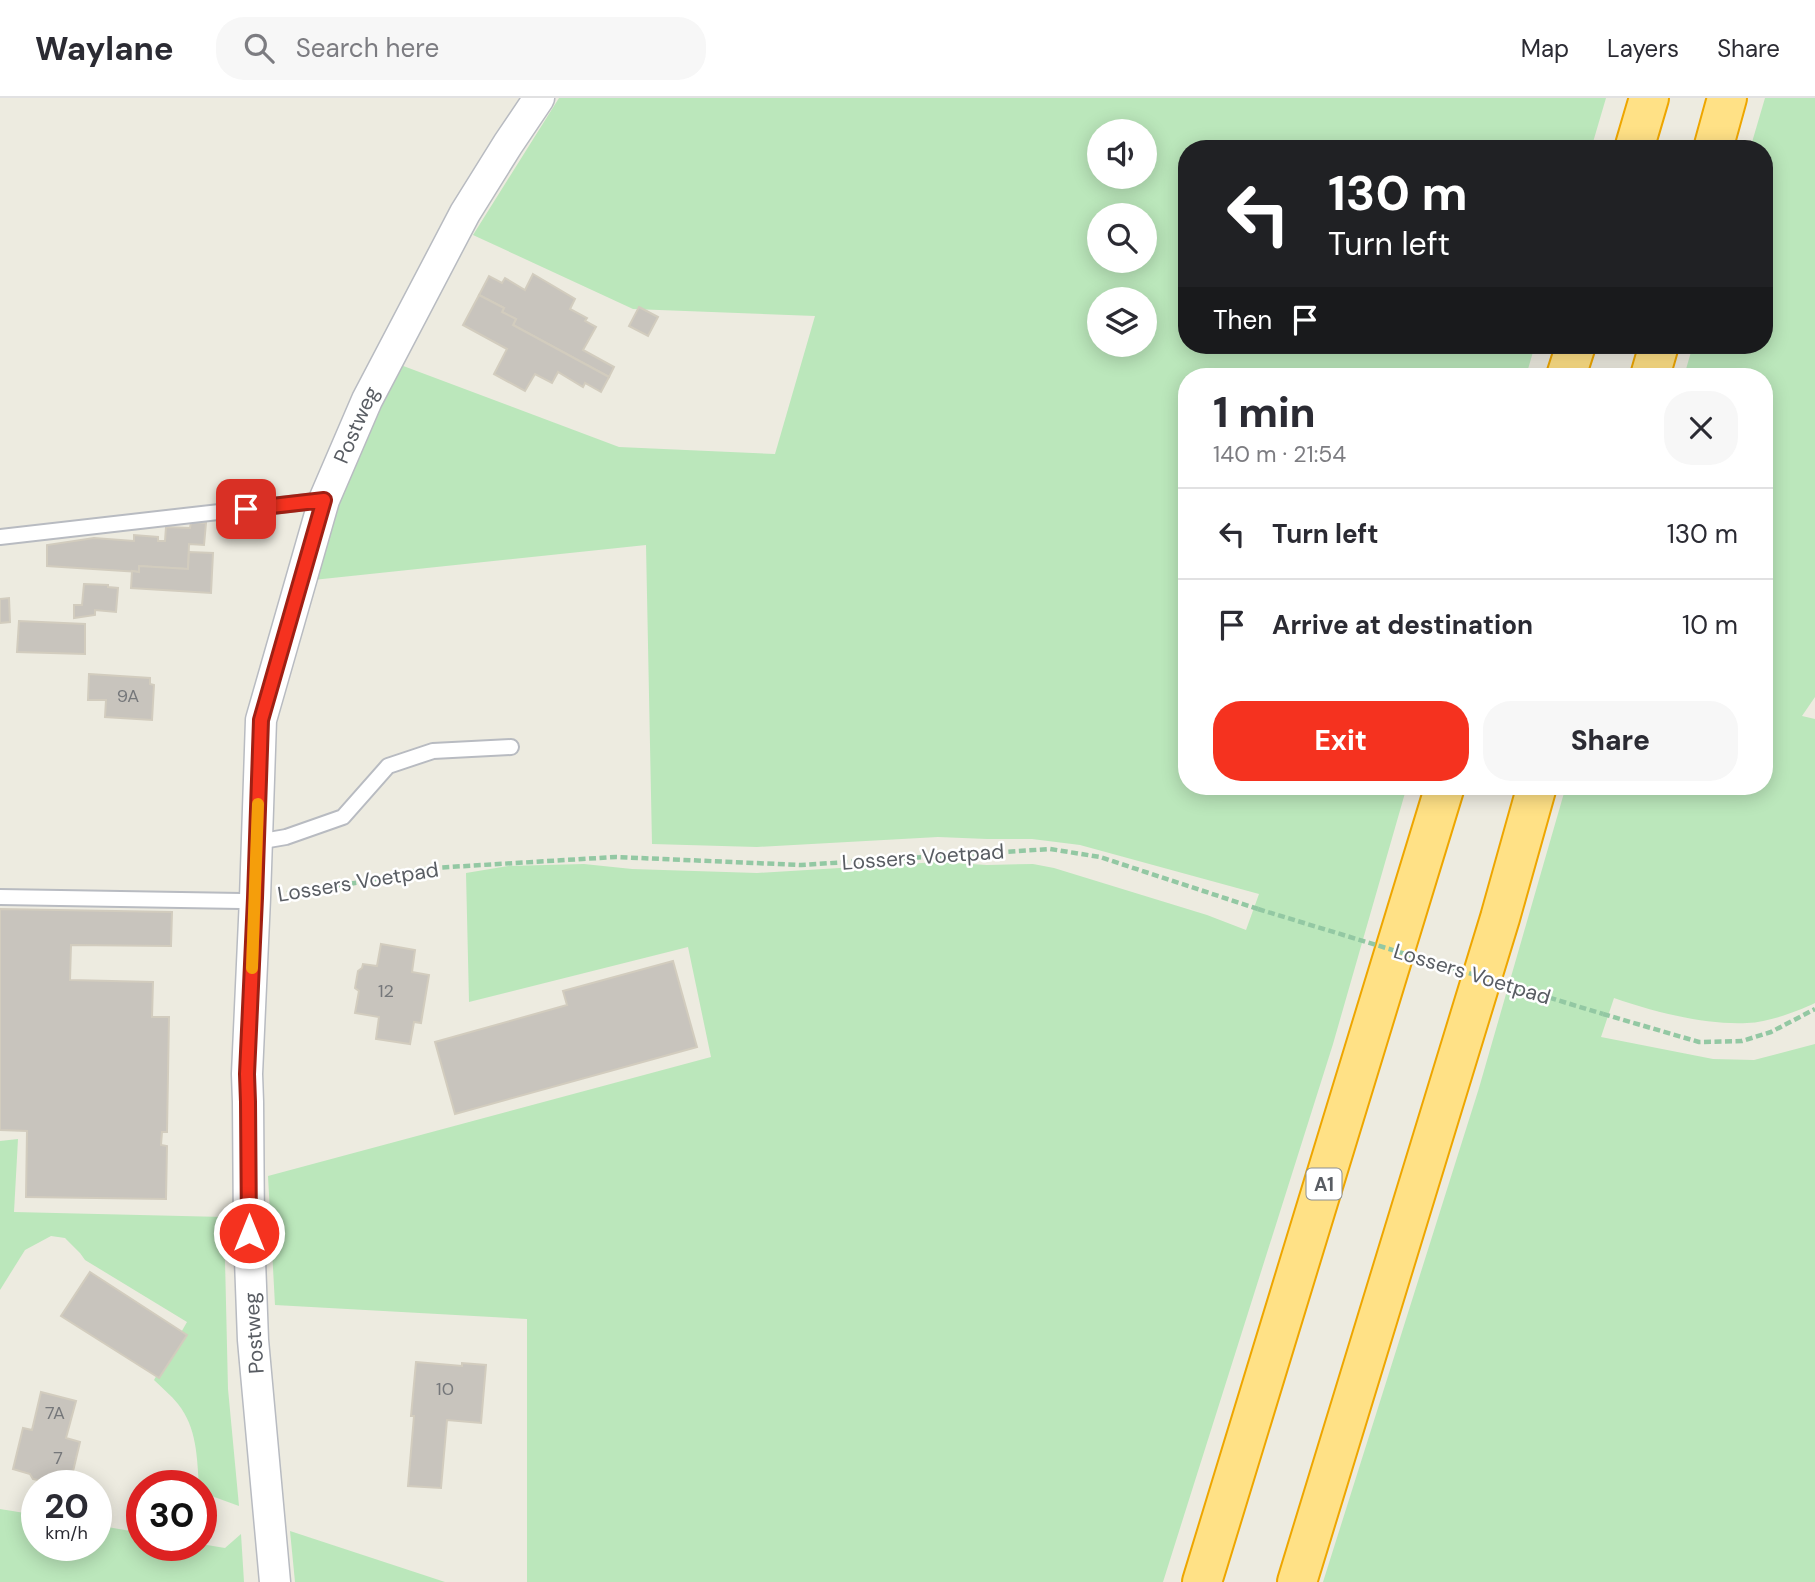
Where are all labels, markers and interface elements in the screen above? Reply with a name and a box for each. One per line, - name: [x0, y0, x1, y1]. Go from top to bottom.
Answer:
- search box: [216, 17, 706, 80]
- text: Waylane: [35, 27, 174, 70]
- icon: search: [240, 29, 278, 67]
- text: Search here: [296, 31, 439, 65]
- text: Map: [1521, 33, 1569, 64]
- text: Layers: [1607, 33, 1679, 64]
- text: Share: [1717, 33, 1780, 64]
- map controls: [1087, 119, 1157, 357]
- button: sound: [1087, 119, 1157, 189]
- text: 130 m: [1328, 161, 1468, 225]
- icon: left: [1213, 168, 1304, 259]
- button: search: [1087, 203, 1157, 273]
- text: Turn left: [1328, 223, 1450, 265]
- button: layers: [1087, 287, 1157, 357]
- icon: arrive: [1286, 301, 1324, 339]
- text: Then: [1213, 303, 1272, 337]
- street label: Postweg: [327, 381, 386, 468]
- text: 1 min: [1213, 385, 1316, 440]
- button: close: [1664, 391, 1738, 465]
- text: 140 m · 21:54: [1213, 439, 1346, 469]
- pin: [216, 479, 276, 539]
- icon: arrive: [227, 490, 265, 528]
- icon: left: [1213, 515, 1251, 553]
- text: Turn left: [1272, 517, 1379, 551]
- text: 130 m: [1667, 517, 1738, 551]
- icon: arrive: [1213, 606, 1251, 644]
- text: Arrive at destination: [1272, 608, 1533, 642]
- text: 10 m: [1682, 608, 1738, 642]
- house number: 9A: [117, 684, 139, 708]
- button: Exit: [1213, 701, 1469, 781]
- button: Share: [1483, 701, 1738, 781]
- street label: Lossers Voetpad: [841, 837, 1005, 877]
- street label: Lossers Voetpad: [275, 855, 441, 909]
- street label: Lossers Voetpad: [1390, 937, 1554, 1011]
- house number: 12: [378, 979, 394, 1003]
- road number: A1: [1306, 1168, 1342, 1200]
- position arrow: [212, 1196, 286, 1270]
- street label: Postweg: [237, 1291, 271, 1375]
- house number: 10: [436, 1377, 454, 1401]
- house number: 7A: [45, 1401, 65, 1425]
- house number: 7: [53, 1446, 63, 1470]
- speed limit sign: 30: [126, 1470, 217, 1561]
- text: 20: [44, 1483, 89, 1529]
- text: km/h: [45, 1521, 88, 1545]

